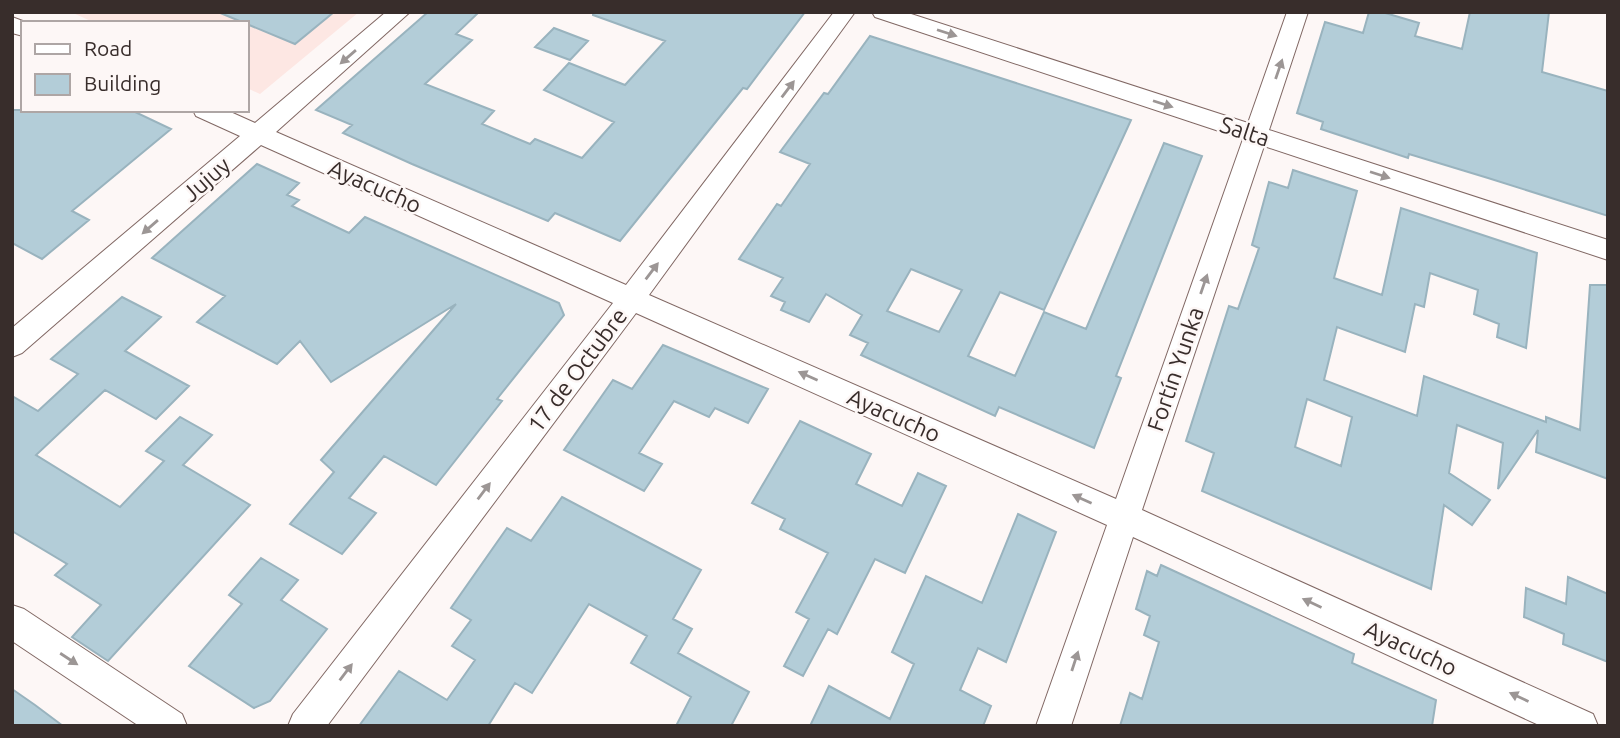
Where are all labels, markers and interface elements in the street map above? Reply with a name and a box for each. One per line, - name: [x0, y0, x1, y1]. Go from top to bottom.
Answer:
- legend: [21, 21, 248, 112]
- one-way arrow: [937, 29, 958, 39]
- text: Road: [84, 36, 132, 60]
- one-way arrow: [340, 49, 357, 64]
- one-way arrow: [1274, 58, 1285, 79]
- text: Building: [84, 71, 161, 95]
- one-way arrow: [781, 79, 795, 98]
- one-way arrow: [1153, 99, 1174, 110]
- street label: Salta: [1217, 111, 1273, 151]
- street label: Jujuy: [177, 152, 235, 206]
- street label: Ayacucho: [325, 154, 425, 218]
- one-way arrow: [1369, 170, 1390, 181]
- one-way arrow: [141, 219, 159, 235]
- one-way arrow: [645, 262, 659, 280]
- one-way arrow: [1199, 273, 1210, 294]
- street label: 17 de Octubre: [522, 303, 632, 437]
- street label: Fortín Yunka: [1142, 304, 1208, 434]
- one-way arrow: [797, 370, 818, 381]
- street label: Ayacucho: [844, 383, 944, 447]
- one-way arrow: [477, 482, 491, 500]
- one-way arrow: [1072, 493, 1093, 504]
- one-way arrow: [1302, 597, 1322, 609]
- street label: Ayacucho: [1361, 616, 1461, 680]
- one-way arrow: [1070, 650, 1081, 671]
- one-way arrow: [60, 652, 78, 666]
- one-way arrow: [339, 663, 354, 681]
- one-way arrow: [1509, 692, 1529, 703]

